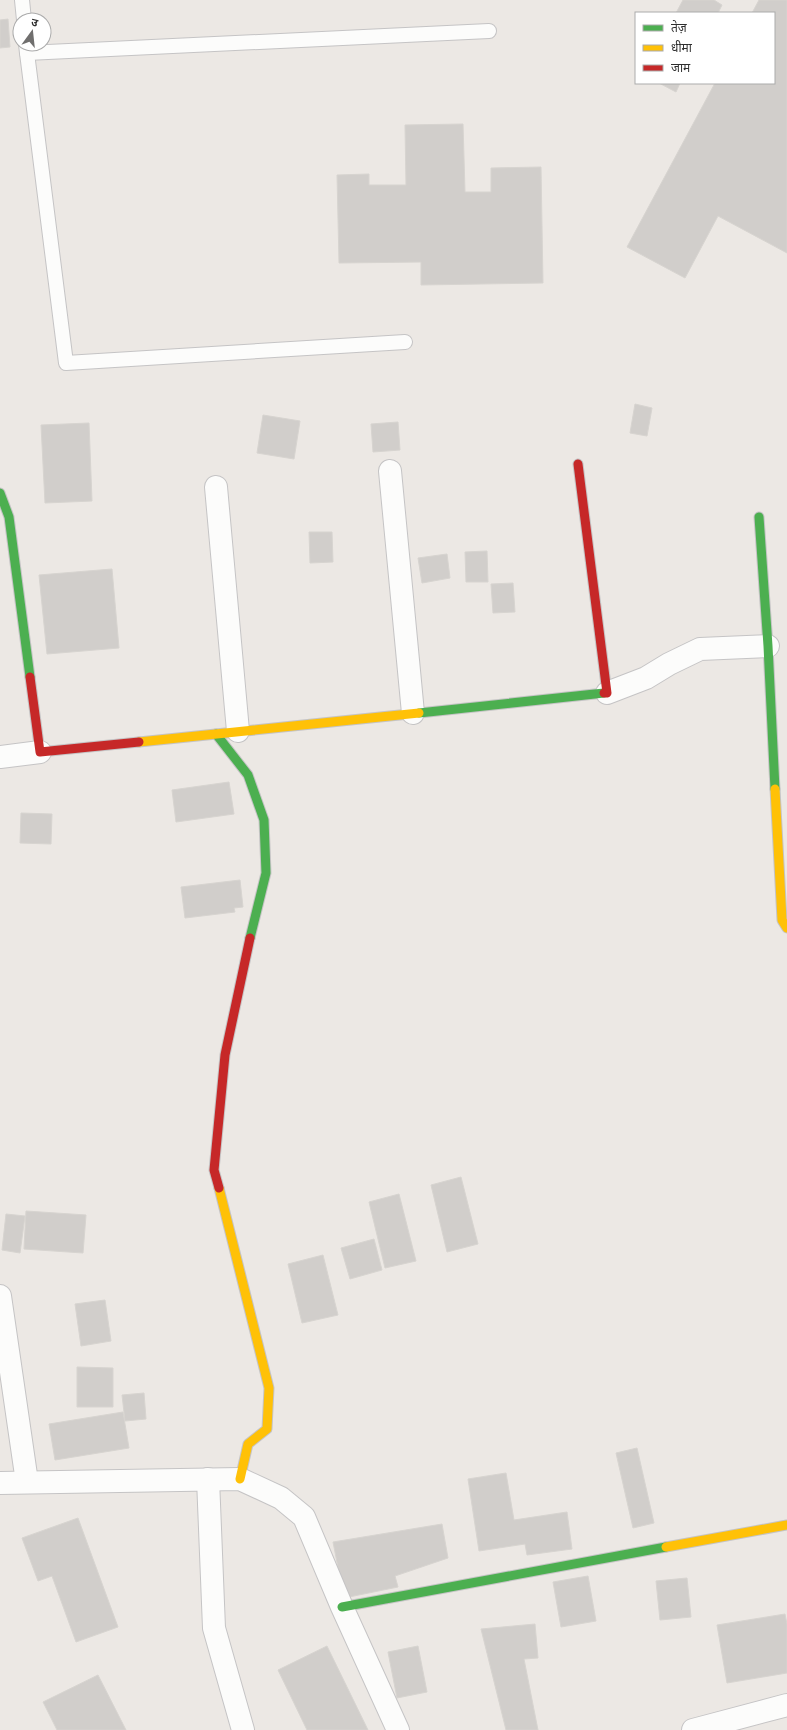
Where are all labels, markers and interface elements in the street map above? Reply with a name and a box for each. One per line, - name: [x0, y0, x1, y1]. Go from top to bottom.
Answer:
- north arrow: [12, 12, 52, 52]
- legend: [635, 12, 775, 84]
- text: उ: [30, 15, 40, 30]
- text: तेज़: [671, 20, 688, 35]
- text: धीमा: [671, 40, 693, 55]
- text: जाम: [671, 60, 691, 75]

